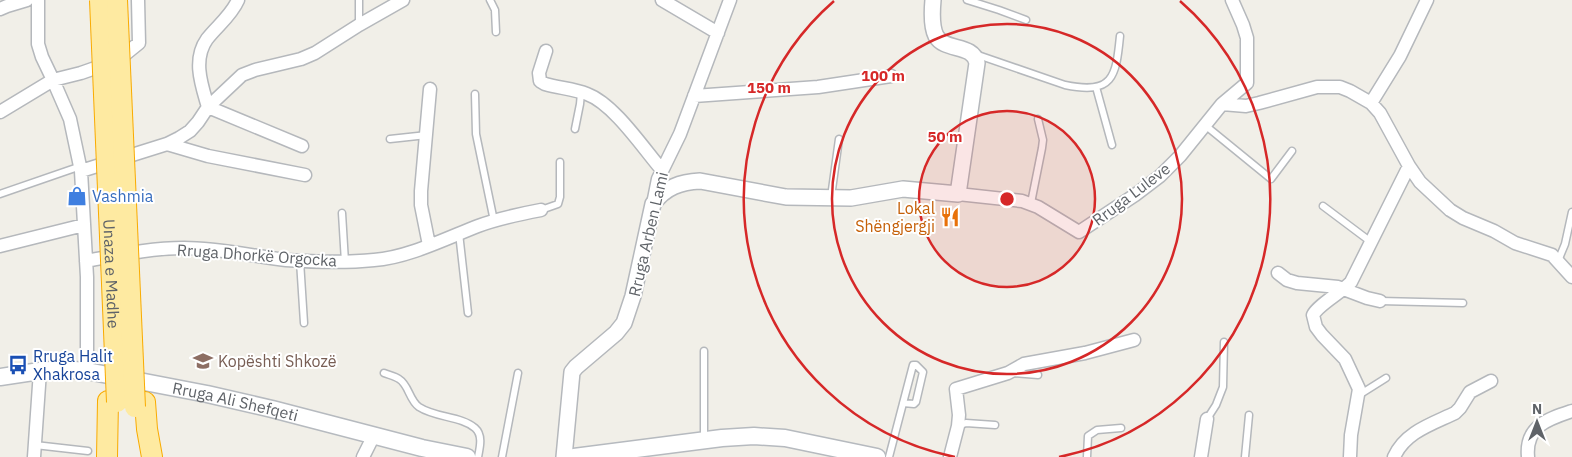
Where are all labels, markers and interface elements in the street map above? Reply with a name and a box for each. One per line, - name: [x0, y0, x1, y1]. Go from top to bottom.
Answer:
- text: 100 m: [861, 66, 905, 85]
- text: 150 m: [747, 78, 791, 97]
- text: 50 m: [928, 127, 962, 146]
- street label: Rruga Luleve: [1088, 158, 1174, 230]
- street label: Rruga Arben Lami: [624, 170, 672, 298]
- shop icon: Vashmia: [66, 185, 88, 207]
- place label: Vashmia: [92, 186, 154, 206]
- centre of rings: [998, 190, 1016, 208]
- place label: Lokal Shëngjergji: [855, 198, 935, 236]
- restaurant icon: Lokal Shëngjergji: [939, 206, 961, 228]
- street label: Unaza e Madhe: [99, 219, 124, 329]
- street label: Rruga Dhorkë Orgocka: [176, 239, 338, 271]
- place label: Rruga Halit Xhakrosa: [33, 346, 113, 384]
- school or university icon: Kopështi Shkozë: [192, 350, 214, 372]
- place label: Kopështi Shkozë: [218, 351, 337, 371]
- bus stop icon: Rruga Halit Xhakrosa: [7, 354, 29, 376]
- street label: Rruga Ali Shefqeti: [171, 378, 300, 425]
- north arrow: [1512, 397, 1562, 447]
- text: N: [1532, 400, 1542, 418]

